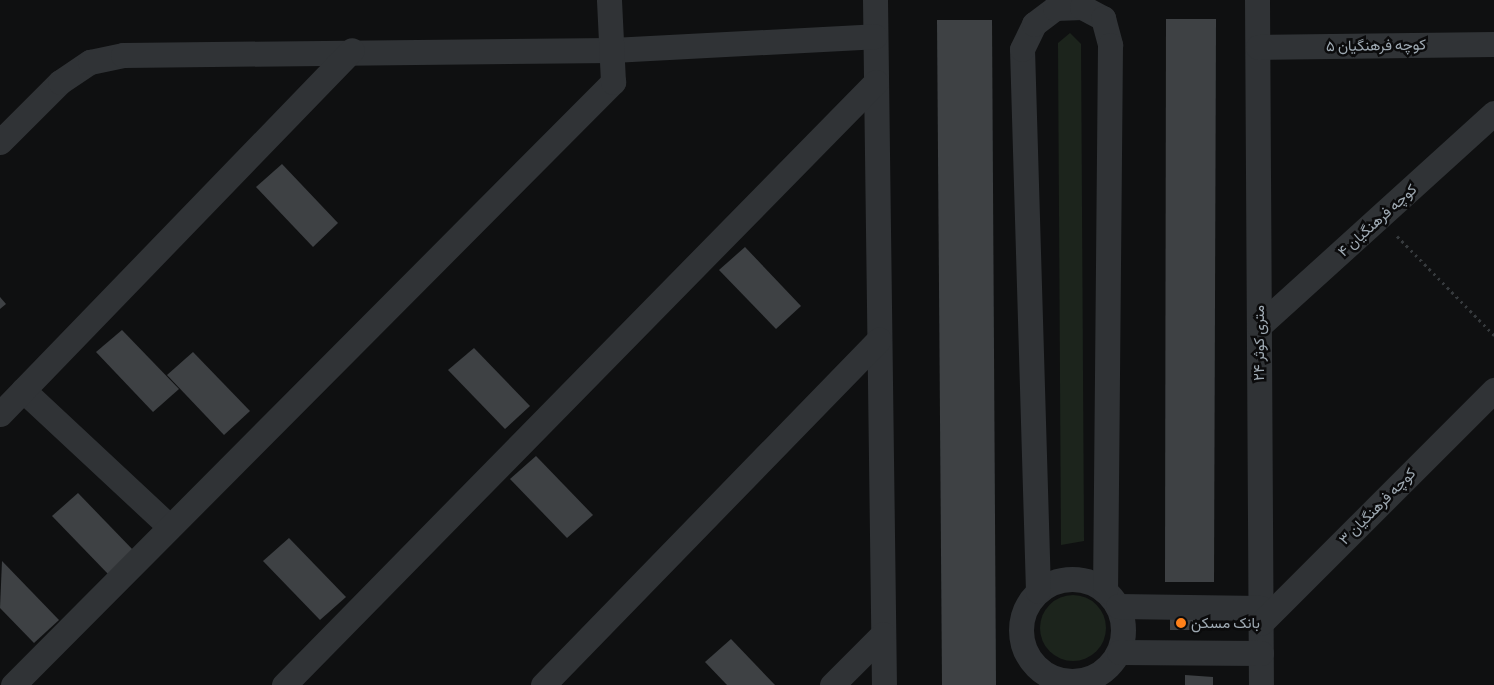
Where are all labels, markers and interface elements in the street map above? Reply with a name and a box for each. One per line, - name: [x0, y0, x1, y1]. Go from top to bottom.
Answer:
- street label: کوچه فرهنگیان ۵: [1326, 35, 1426, 55]
- street label: کوچه فرهنگیان ۴: [1334, 180, 1420, 260]
- street label: ۲۴ متری کوثر: [1250, 305, 1268, 381]
- street label: کوچه فرهنگیان ۳: [1335, 464, 1419, 548]
- place label: بانک مسکن: [1191, 614, 1260, 632]
- marker: بانک مسکن: [1175, 617, 1187, 629]

